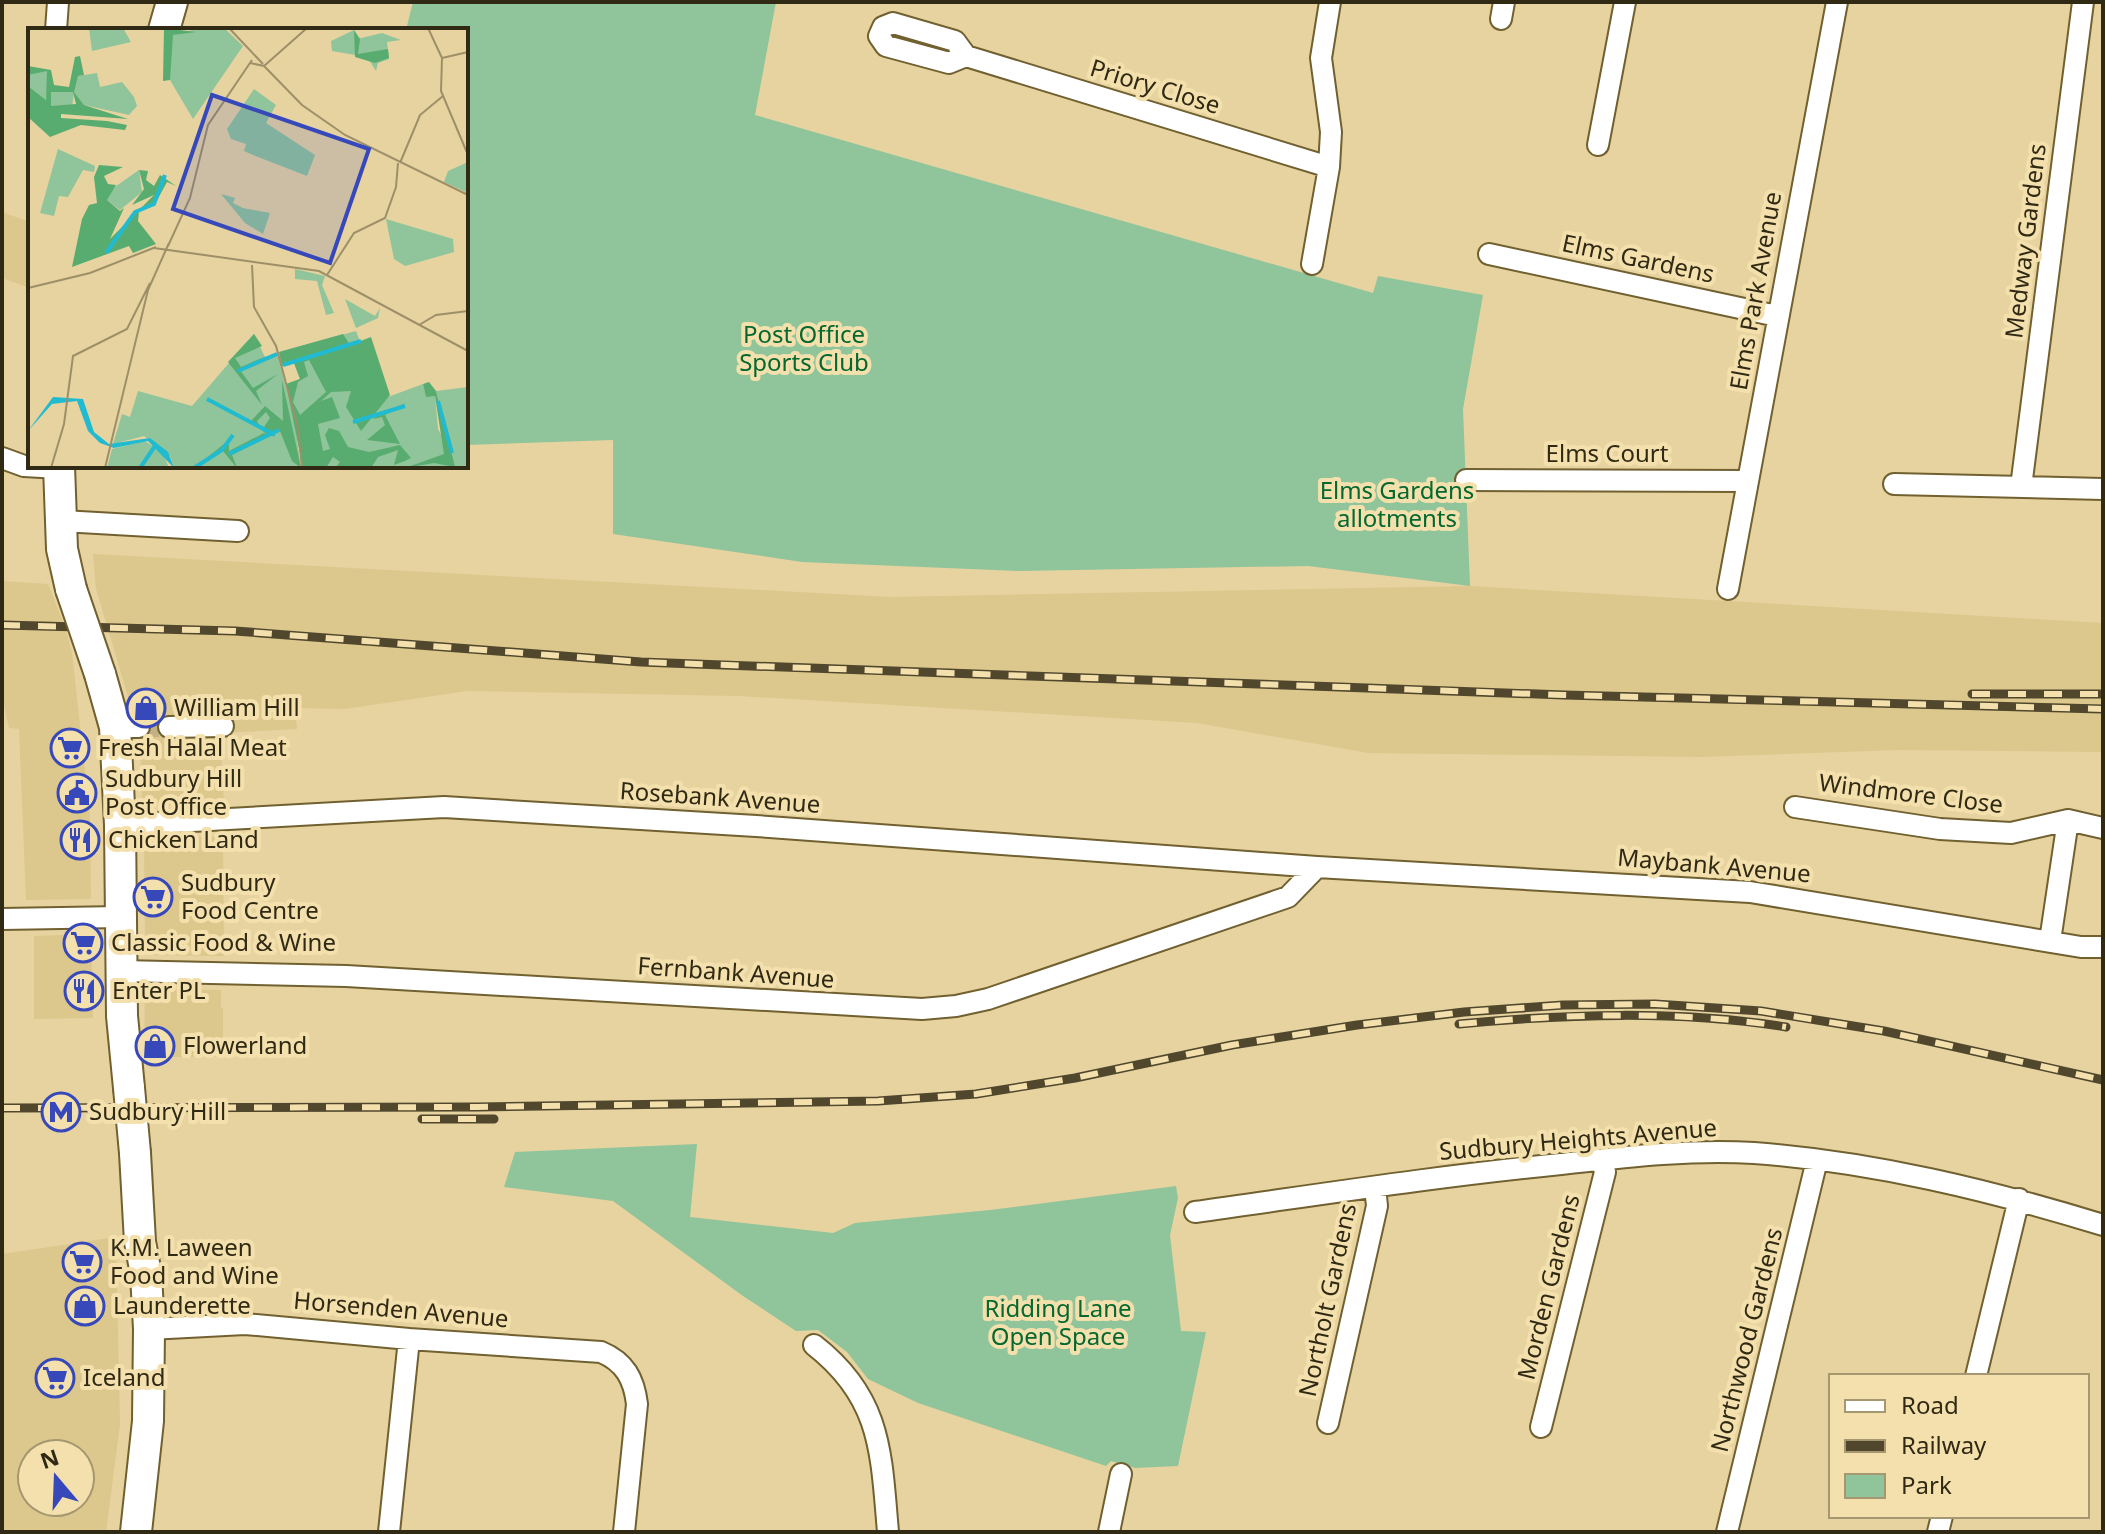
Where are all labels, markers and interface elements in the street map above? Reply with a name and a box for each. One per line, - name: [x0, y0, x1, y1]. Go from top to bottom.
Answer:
- inset map: [28, 28, 468, 468]
- street label: Priory Close: [1086, 50, 1225, 121]
- street label: Medway Gardens: [1996, 142, 2053, 340]
- street label: Elms Park Avenue: [1721, 189, 1788, 393]
- street label: Elms Gardens: [1559, 225, 1717, 290]
- park label: Post Office Sports Club: [739, 317, 869, 378]
- street label: Elms Court: [1546, 436, 1669, 469]
- park label: Elms Gardens allotments: [1320, 473, 1474, 534]
- shop icon: William Hill: [125, 687, 167, 729]
- place label: William Hill: [174, 690, 300, 723]
- supermarket icon: Fresh Halal Meat: [49, 727, 91, 769]
- place label: Fresh Halal Meat: [98, 730, 287, 763]
- place label: Sudbury Hill Post Office: [105, 761, 242, 822]
- street label: Windmore Close: [1817, 765, 2005, 820]
- public building icon: Sudbury Hill Post Office: [56, 772, 98, 814]
- street label: Rosebank Avenue: [619, 773, 821, 820]
- restaurant icon: Chicken Land: [59, 819, 101, 861]
- place label: Chicken Land: [108, 822, 259, 855]
- street label: Maybank Avenue: [1616, 840, 1812, 889]
- place label: Sudbury Food Centre: [181, 865, 319, 926]
- supermarket icon: Sudbury Food Centre: [132, 876, 174, 918]
- supermarket icon: Classic Food & Wine: [62, 922, 104, 964]
- place label: Classic Food & Wine: [111, 925, 336, 958]
- street label: Fernbank Avenue: [637, 948, 836, 995]
- restaurant icon: Enter PL: [63, 970, 105, 1012]
- place label: Enter PL: [112, 973, 206, 1006]
- shop icon: Flowerland: [134, 1025, 176, 1067]
- place label: Flowerland: [183, 1028, 307, 1061]
- metro station icon: Sudbury Hill: [40, 1091, 82, 1133]
- place label: Sudbury Hill: [89, 1094, 226, 1127]
- street label: Sudbury Heights Avenue: [1438, 1110, 1718, 1167]
- street label: Morden Gardens: [1509, 1190, 1587, 1383]
- street label: Northolt Gardens: [1290, 1200, 1363, 1399]
- street label: Northwood Gardens: [1702, 1224, 1789, 1455]
- place label: K.M. Laween Food and Wine: [110, 1230, 279, 1291]
- supermarket icon: K.M. Laween Food and Wine: [61, 1241, 103, 1283]
- street label: Horsenden Avenue: [292, 1283, 510, 1334]
- shop icon: Launderette: [64, 1285, 106, 1327]
- place label: Launderette: [113, 1288, 251, 1321]
- park label: Ridding Lane Open Space: [984, 1291, 1132, 1352]
- supermarket icon: Iceland: [34, 1357, 76, 1399]
- place label: Iceland: [83, 1360, 165, 1393]
- legend: [1829, 1374, 2089, 1518]
- text: Road: [1901, 1388, 1959, 1421]
- text: Railway: [1901, 1428, 1987, 1461]
- north arrow: [16, 1438, 96, 1518]
- text: N: [36, 1441, 63, 1475]
- text: Park: [1901, 1468, 1952, 1501]

